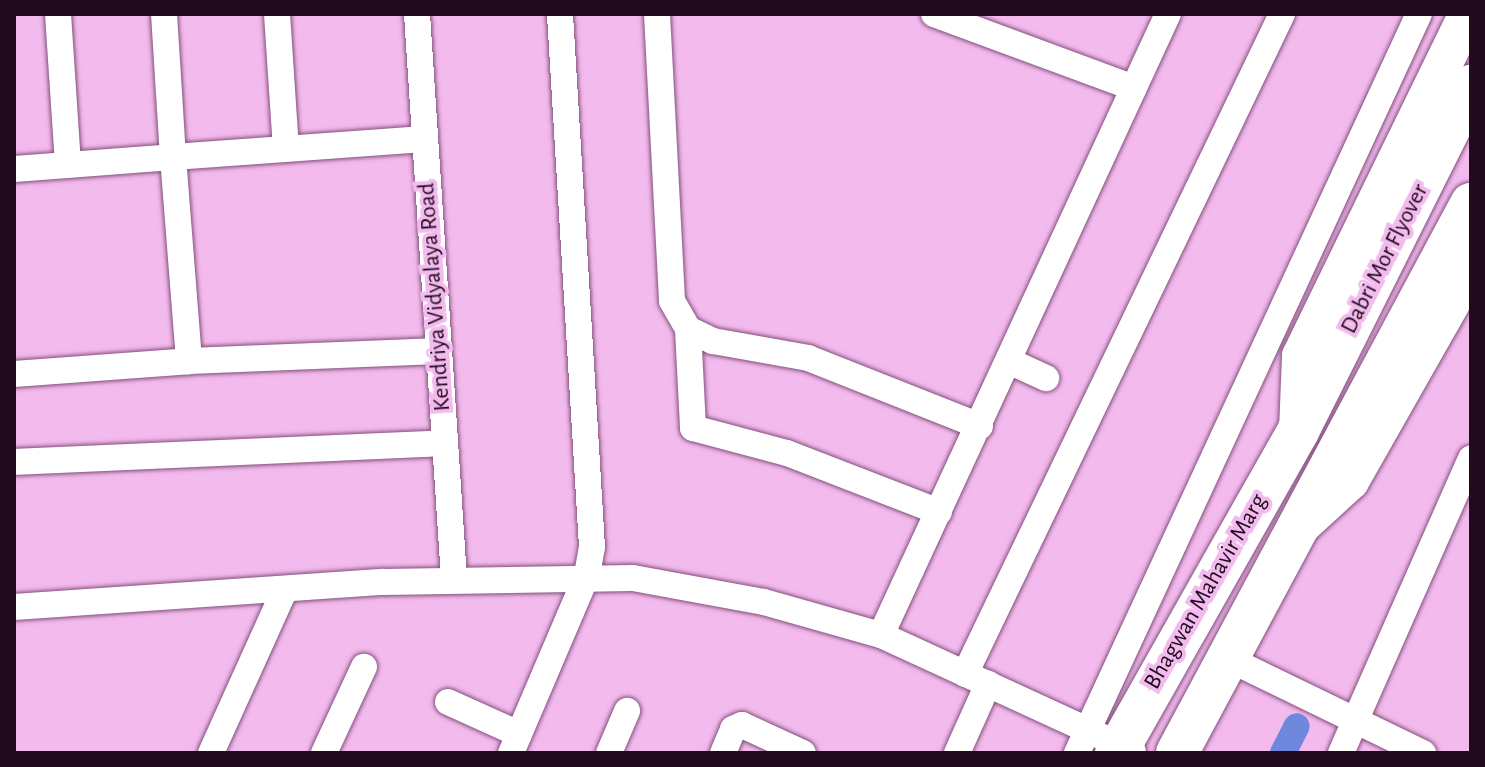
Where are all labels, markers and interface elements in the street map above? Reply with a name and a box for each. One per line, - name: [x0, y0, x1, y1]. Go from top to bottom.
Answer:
- street label: Dabri Mor Flyover: [1335, 179, 1435, 339]
- street label: Kendriya Vidyalaya Road: [413, 182, 457, 412]
- street label: Bhagwan Mahavir Marg: [1138, 489, 1274, 695]

